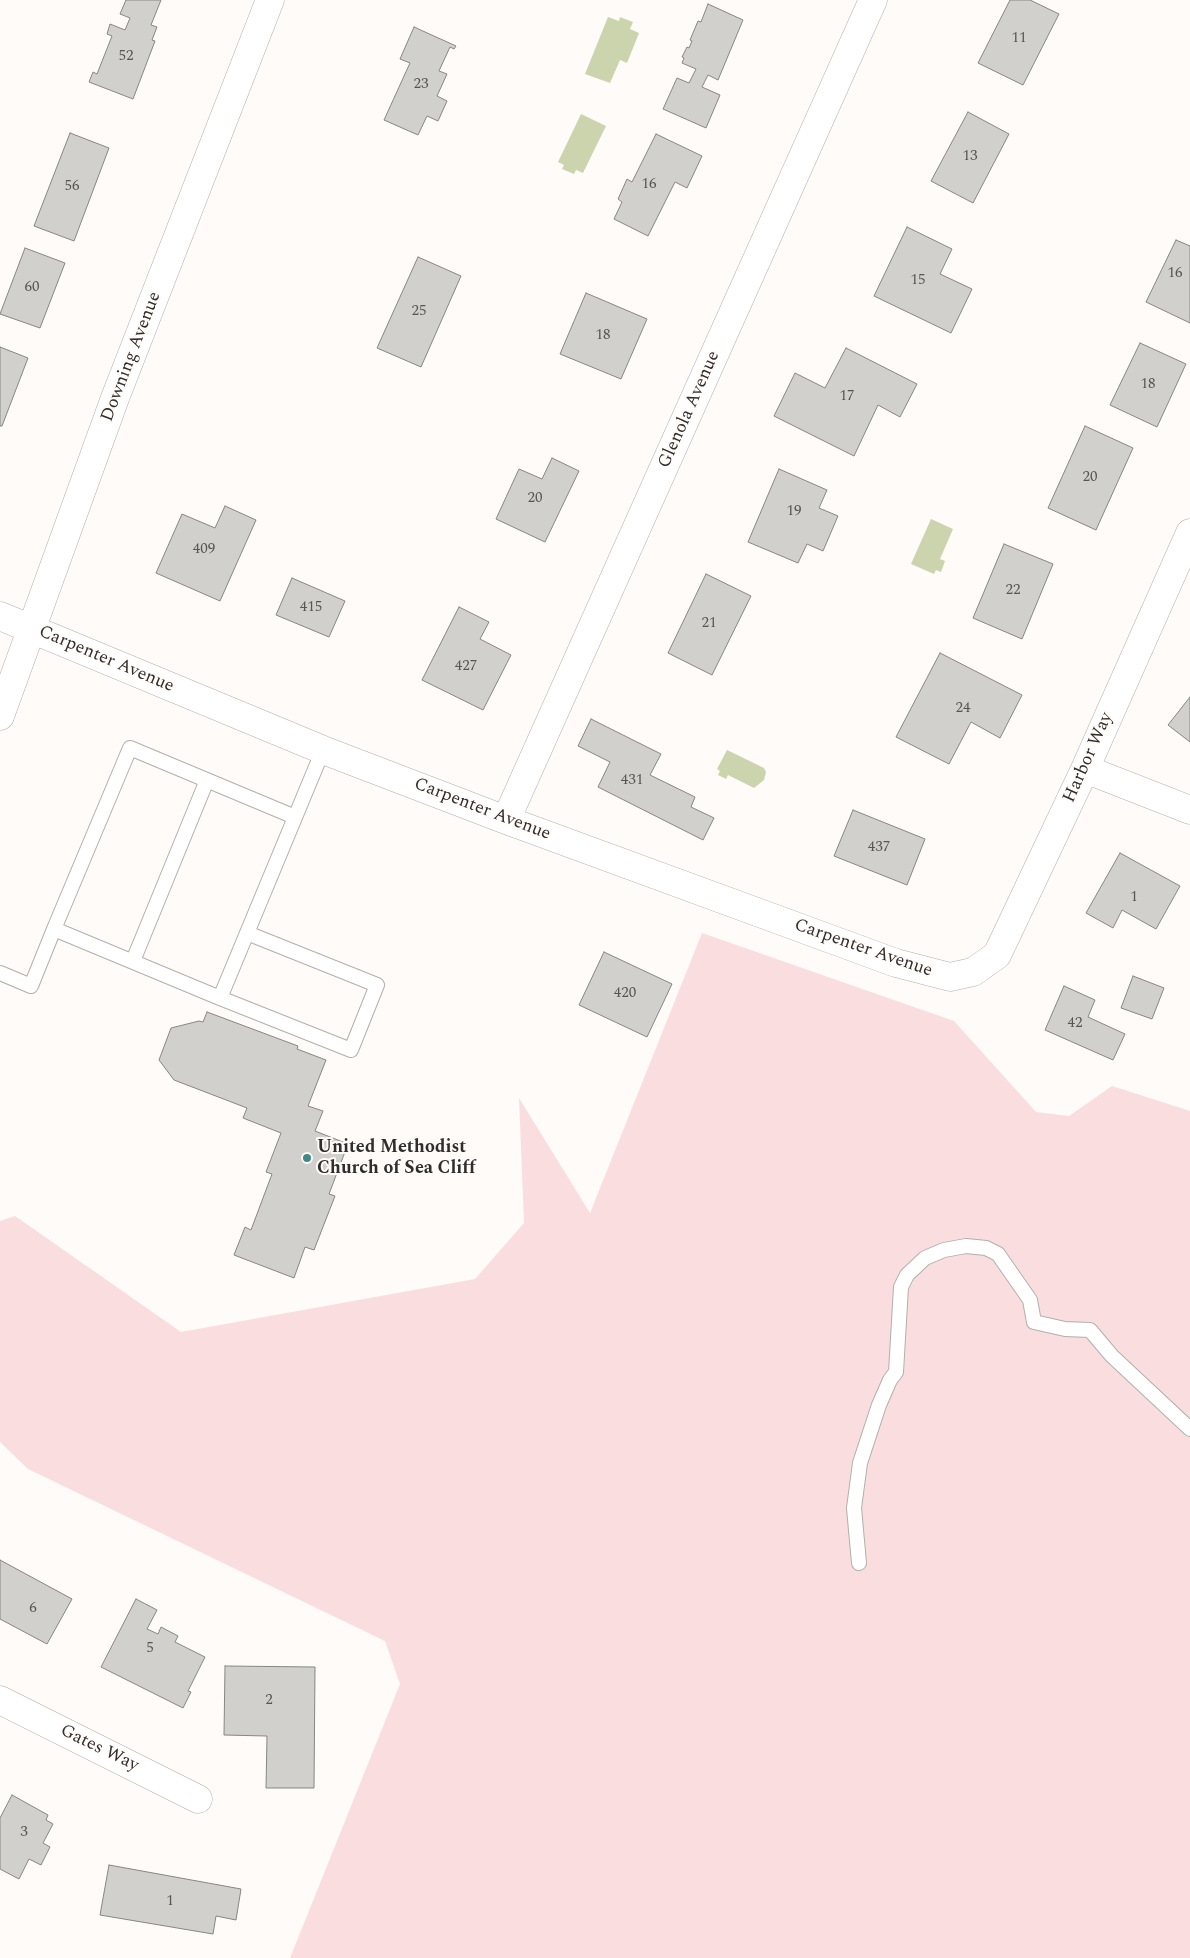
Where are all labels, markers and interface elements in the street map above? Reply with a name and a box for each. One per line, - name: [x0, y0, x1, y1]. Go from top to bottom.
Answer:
- house number: 11: [1012, 30, 1026, 48]
- house number: 52: [119, 48, 133, 66]
- house number: 23: [414, 76, 428, 94]
- house number: 13: [963, 148, 977, 166]
- house number: 16: [642, 176, 656, 194]
- house number: 56: [65, 178, 79, 196]
- house number: 16: [1168, 265, 1182, 283]
- house number: 15: [911, 272, 925, 290]
- house number: 60: [25, 279, 39, 297]
- street label: Downing Avenue: [97, 289, 167, 425]
- house number: 25: [412, 303, 426, 321]
- house number: 18: [596, 327, 610, 345]
- street label: Glenola Avenue: [655, 348, 725, 472]
- house number: 18: [1141, 376, 1155, 394]
- house number: 17: [840, 388, 854, 406]
- house number: 20: [1083, 469, 1097, 487]
- house number: 20: [528, 490, 542, 508]
- house number: 19: [787, 503, 801, 521]
- house number: 409: [193, 541, 215, 559]
- house number: 22: [1006, 582, 1020, 600]
- house number: 415: [300, 599, 322, 617]
- house number: 21: [702, 615, 716, 633]
- street label: Carpenter Avenue: [35, 622, 177, 698]
- house number: 427: [455, 658, 477, 676]
- house number: 24: [956, 700, 970, 718]
- street label: Harbor Way: [1059, 709, 1119, 807]
- house number: 431: [621, 772, 643, 790]
- street label: Carpenter Avenue: [411, 774, 553, 846]
- house number: 437: [868, 839, 890, 857]
- house number: 1: [1130, 889, 1138, 907]
- street label: Carpenter Avenue: [791, 915, 935, 983]
- house number: 420: [614, 985, 636, 1003]
- house number: 42: [1068, 1015, 1082, 1033]
- place label: United Methodist Church of Sea Cliff: [317, 1137, 476, 1180]
- marker: United Methodist Church of Sea Cliff: [301, 1152, 313, 1164]
- house number: 6: [29, 1600, 37, 1618]
- house number: 5: [146, 1640, 154, 1658]
- house number: 2: [265, 1692, 273, 1710]
- street label: Gates Way: [56, 1721, 142, 1777]
- house number: 3: [20, 1824, 28, 1842]
- house number: 1: [166, 1893, 174, 1911]

